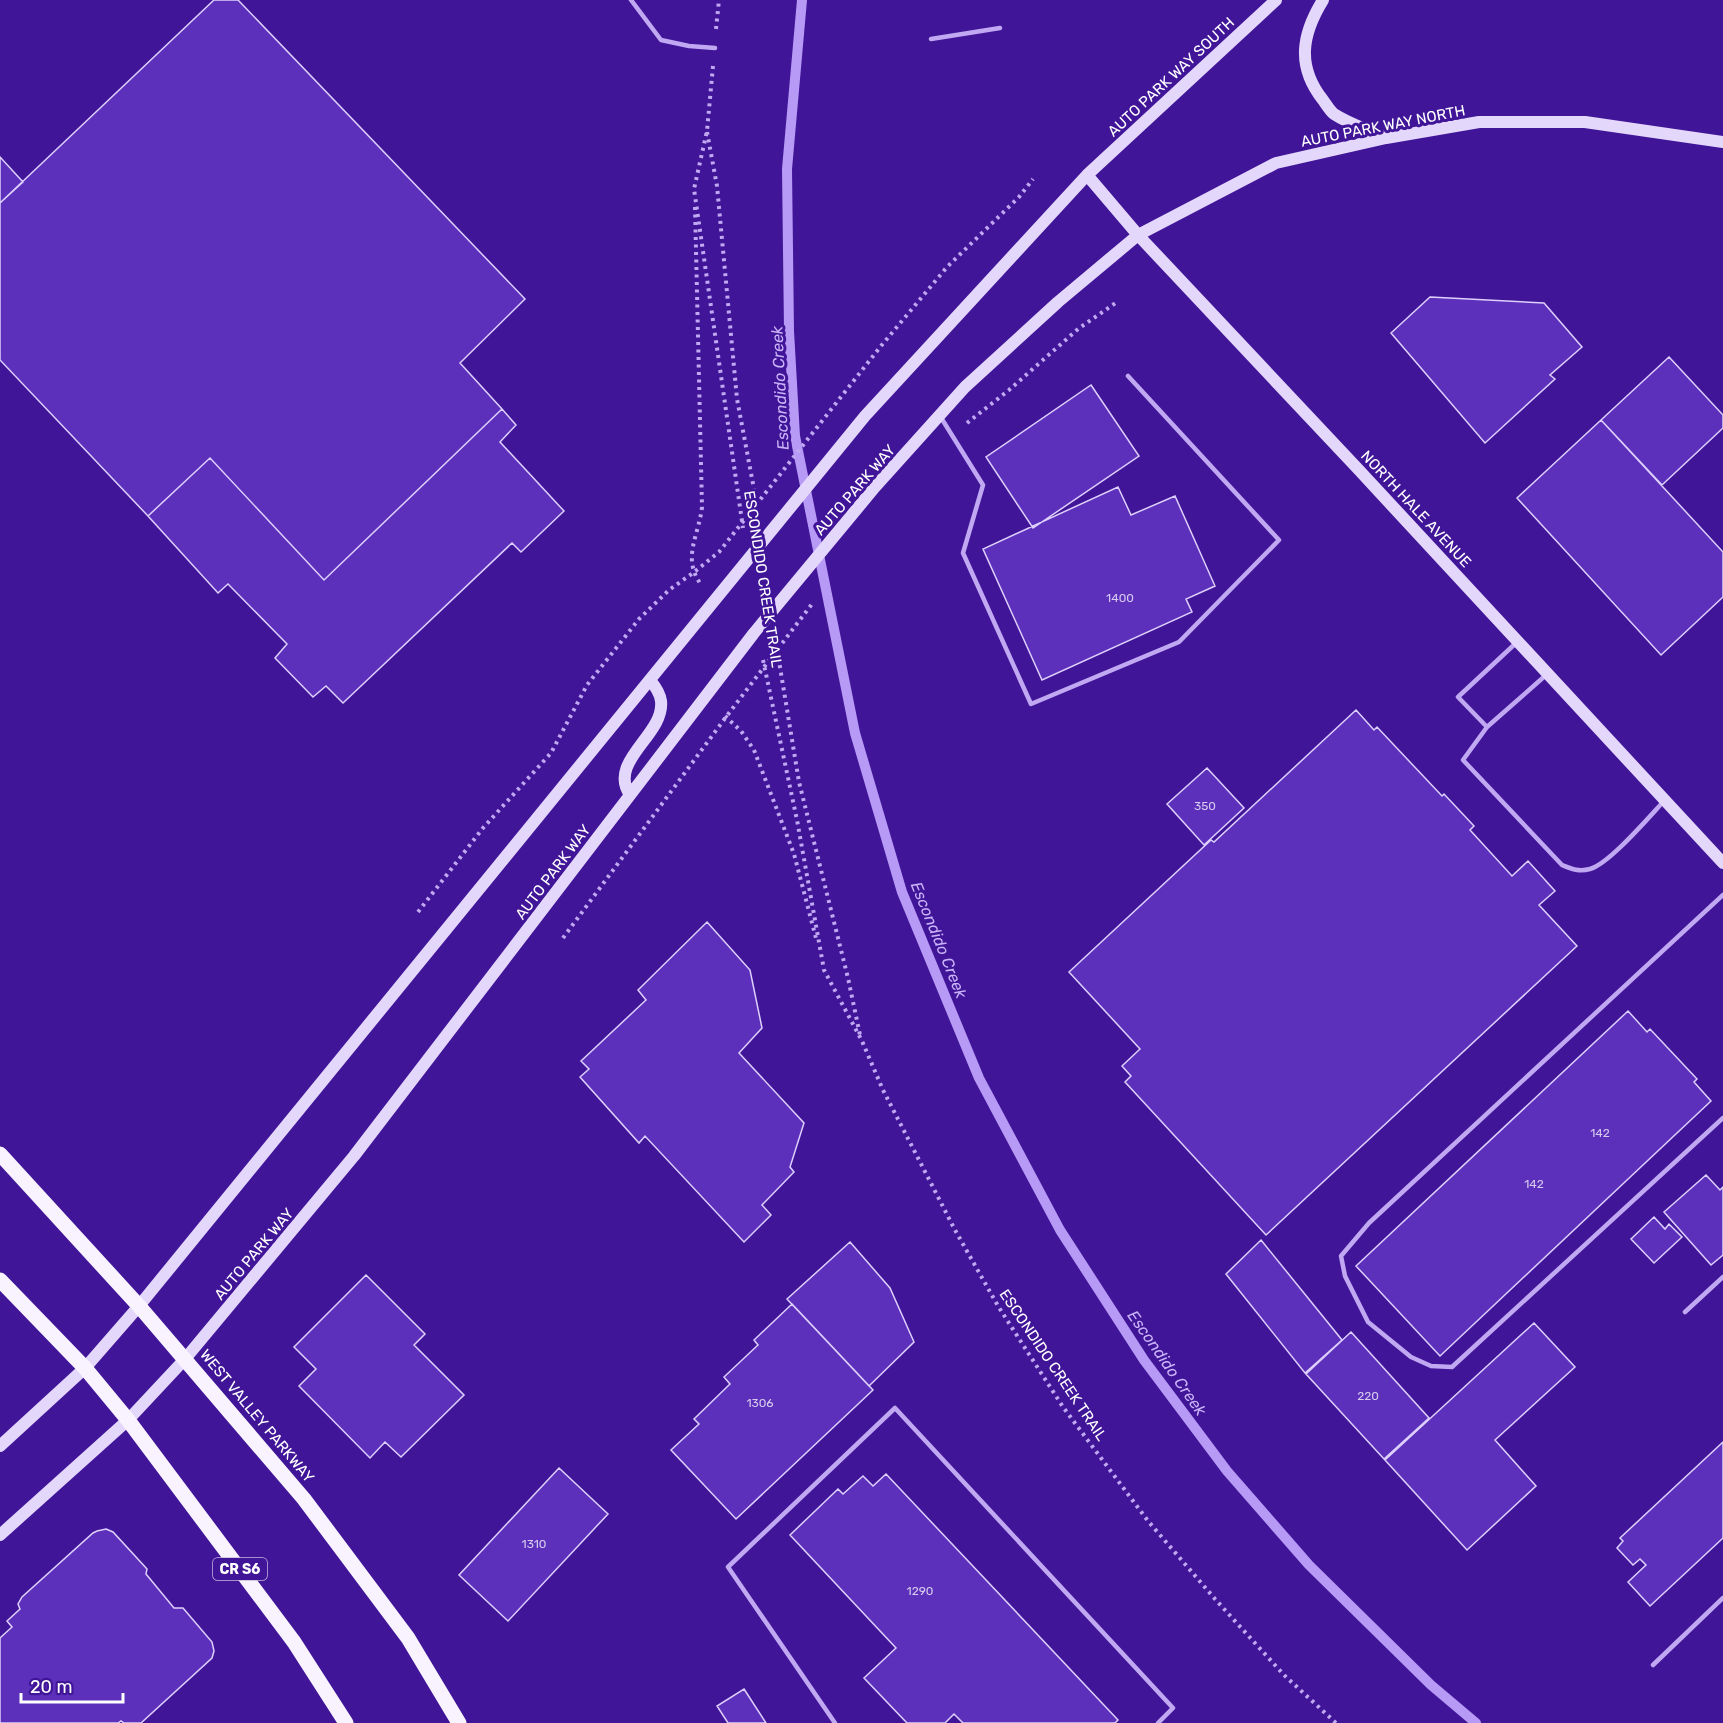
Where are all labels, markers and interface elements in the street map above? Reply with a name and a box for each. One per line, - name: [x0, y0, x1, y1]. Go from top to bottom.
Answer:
- street label: AUTO PARK WAY SOUTH: [1104, 14, 1238, 140]
- street label: AUTO PARK WAY NORTH: [1299, 101, 1467, 151]
- water label: Escondido Creek: [767, 325, 793, 451]
- street label: AUTO PARK WAY: [811, 441, 899, 539]
- street label: NORTH HALE AVENUE: [1357, 447, 1475, 571]
- street label: ESCONDIDO CREEK TRAIL: [740, 489, 786, 669]
- house number: 1400: [1106, 591, 1134, 605]
- house number: 350: [1194, 799, 1216, 813]
- street label: AUTO PARK WAY: [511, 821, 595, 923]
- water label: Escondido Creek: [907, 879, 971, 1002]
- house number: 142: [1590, 1126, 1610, 1140]
- house number: 142: [1524, 1177, 1544, 1191]
- street label: AUTO PARK WAY: [210, 1204, 298, 1304]
- street label: ESCONDIDO CREEK TRAIL: [996, 1286, 1111, 1445]
- water label: Escondido Creek: [1124, 1307, 1211, 1420]
- street label: WEST VALLEY PARKWAY: [196, 1346, 318, 1486]
- house number: 220: [1357, 1389, 1379, 1403]
- house number: 1306: [746, 1396, 774, 1410]
- house number: 1310: [522, 1537, 546, 1551]
- road number: CR S6: [213, 1558, 267, 1580]
- house number: 1290: [907, 1584, 933, 1598]
- scale bar: [21, 1666, 123, 1704]
- text: 20 m: [30, 1676, 72, 1698]

